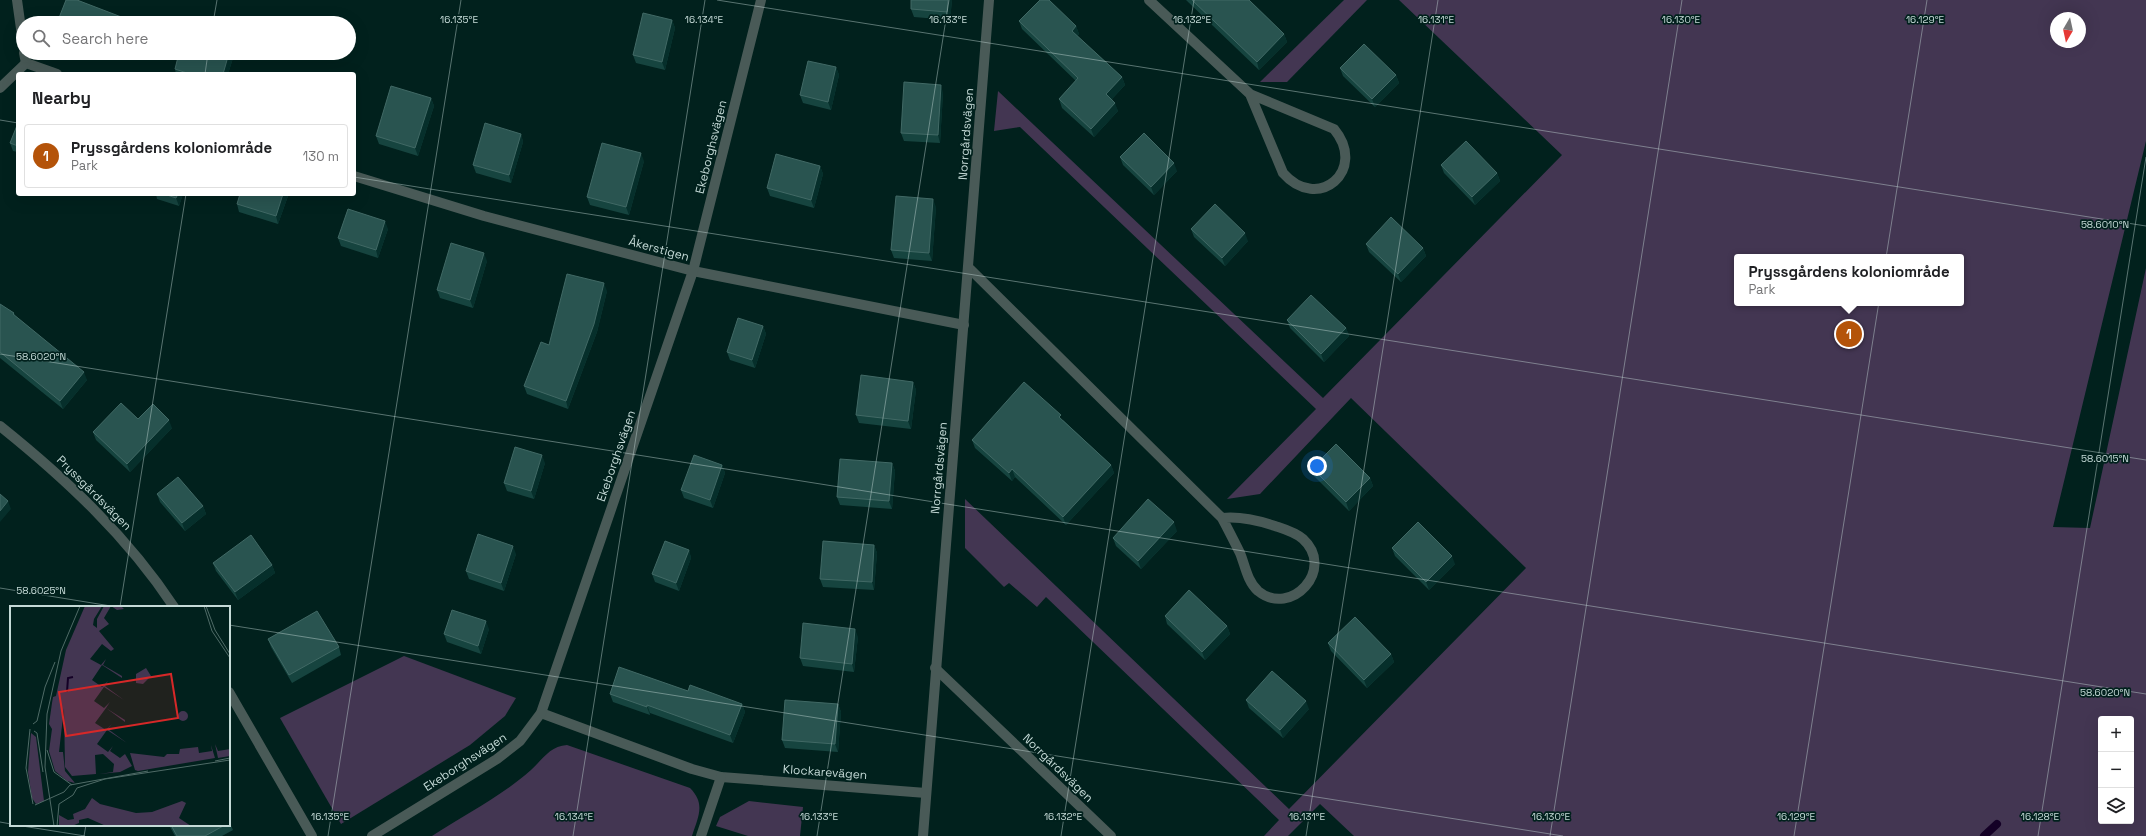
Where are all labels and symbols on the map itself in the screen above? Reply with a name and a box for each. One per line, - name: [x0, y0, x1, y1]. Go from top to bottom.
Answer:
- north arrow: [2050, 12, 2086, 48]
- text: 16.135°E: [440, 13, 478, 26]
- text: 16.134°E: [685, 13, 724, 26]
- text: 16.133°E: [929, 13, 967, 26]
- text: 16.132°E: [1173, 13, 1211, 26]
- text: 16.131°E: [1418, 13, 1454, 26]
- text: 16.130°E: [1662, 13, 1701, 26]
- text: 16.129°E: [1906, 13, 1944, 26]
- street label: Norrgårdsvägen: [955, 87, 977, 181]
- street label: Ekeborghsvägen: [692, 99, 730, 195]
- text: 58.6010°N: [2081, 218, 2129, 231]
- street label: Åkerstigen: [627, 233, 691, 265]
- pin: 1: [1836, 319, 1862, 349]
- text: 58.6020°N: [16, 350, 66, 363]
- street label: Ekeborghsvägen: [593, 408, 639, 504]
- street label: Norrgårdsvägen: [927, 421, 951, 515]
- street label: Pryssgårdsvägen: [53, 452, 135, 534]
- text: 58.6015°N: [2081, 452, 2129, 465]
- your location: [1307, 456, 1327, 476]
- text: 58.6025°N: [16, 584, 66, 597]
- inset map: [10, 606, 230, 826]
- text: 58.6020°N: [2080, 686, 2130, 699]
- street label: Ekeborghsvägen: [420, 729, 510, 795]
- street label: Norrgårdsvägen: [1019, 730, 1097, 806]
- street label: Klockarevägen: [782, 761, 868, 783]
- text: 16.135°E: [311, 810, 349, 823]
- text: 16.134°E: [555, 810, 594, 823]
- text: 16.133°E: [800, 810, 838, 823]
- text: 16.132°E: [1044, 810, 1082, 823]
- text: 16.131°E: [1289, 810, 1325, 823]
- text: 16.130°E: [1532, 810, 1571, 823]
- text: 16.129°E: [1777, 810, 1815, 823]
- text: 16.128°E: [2021, 810, 2060, 823]

